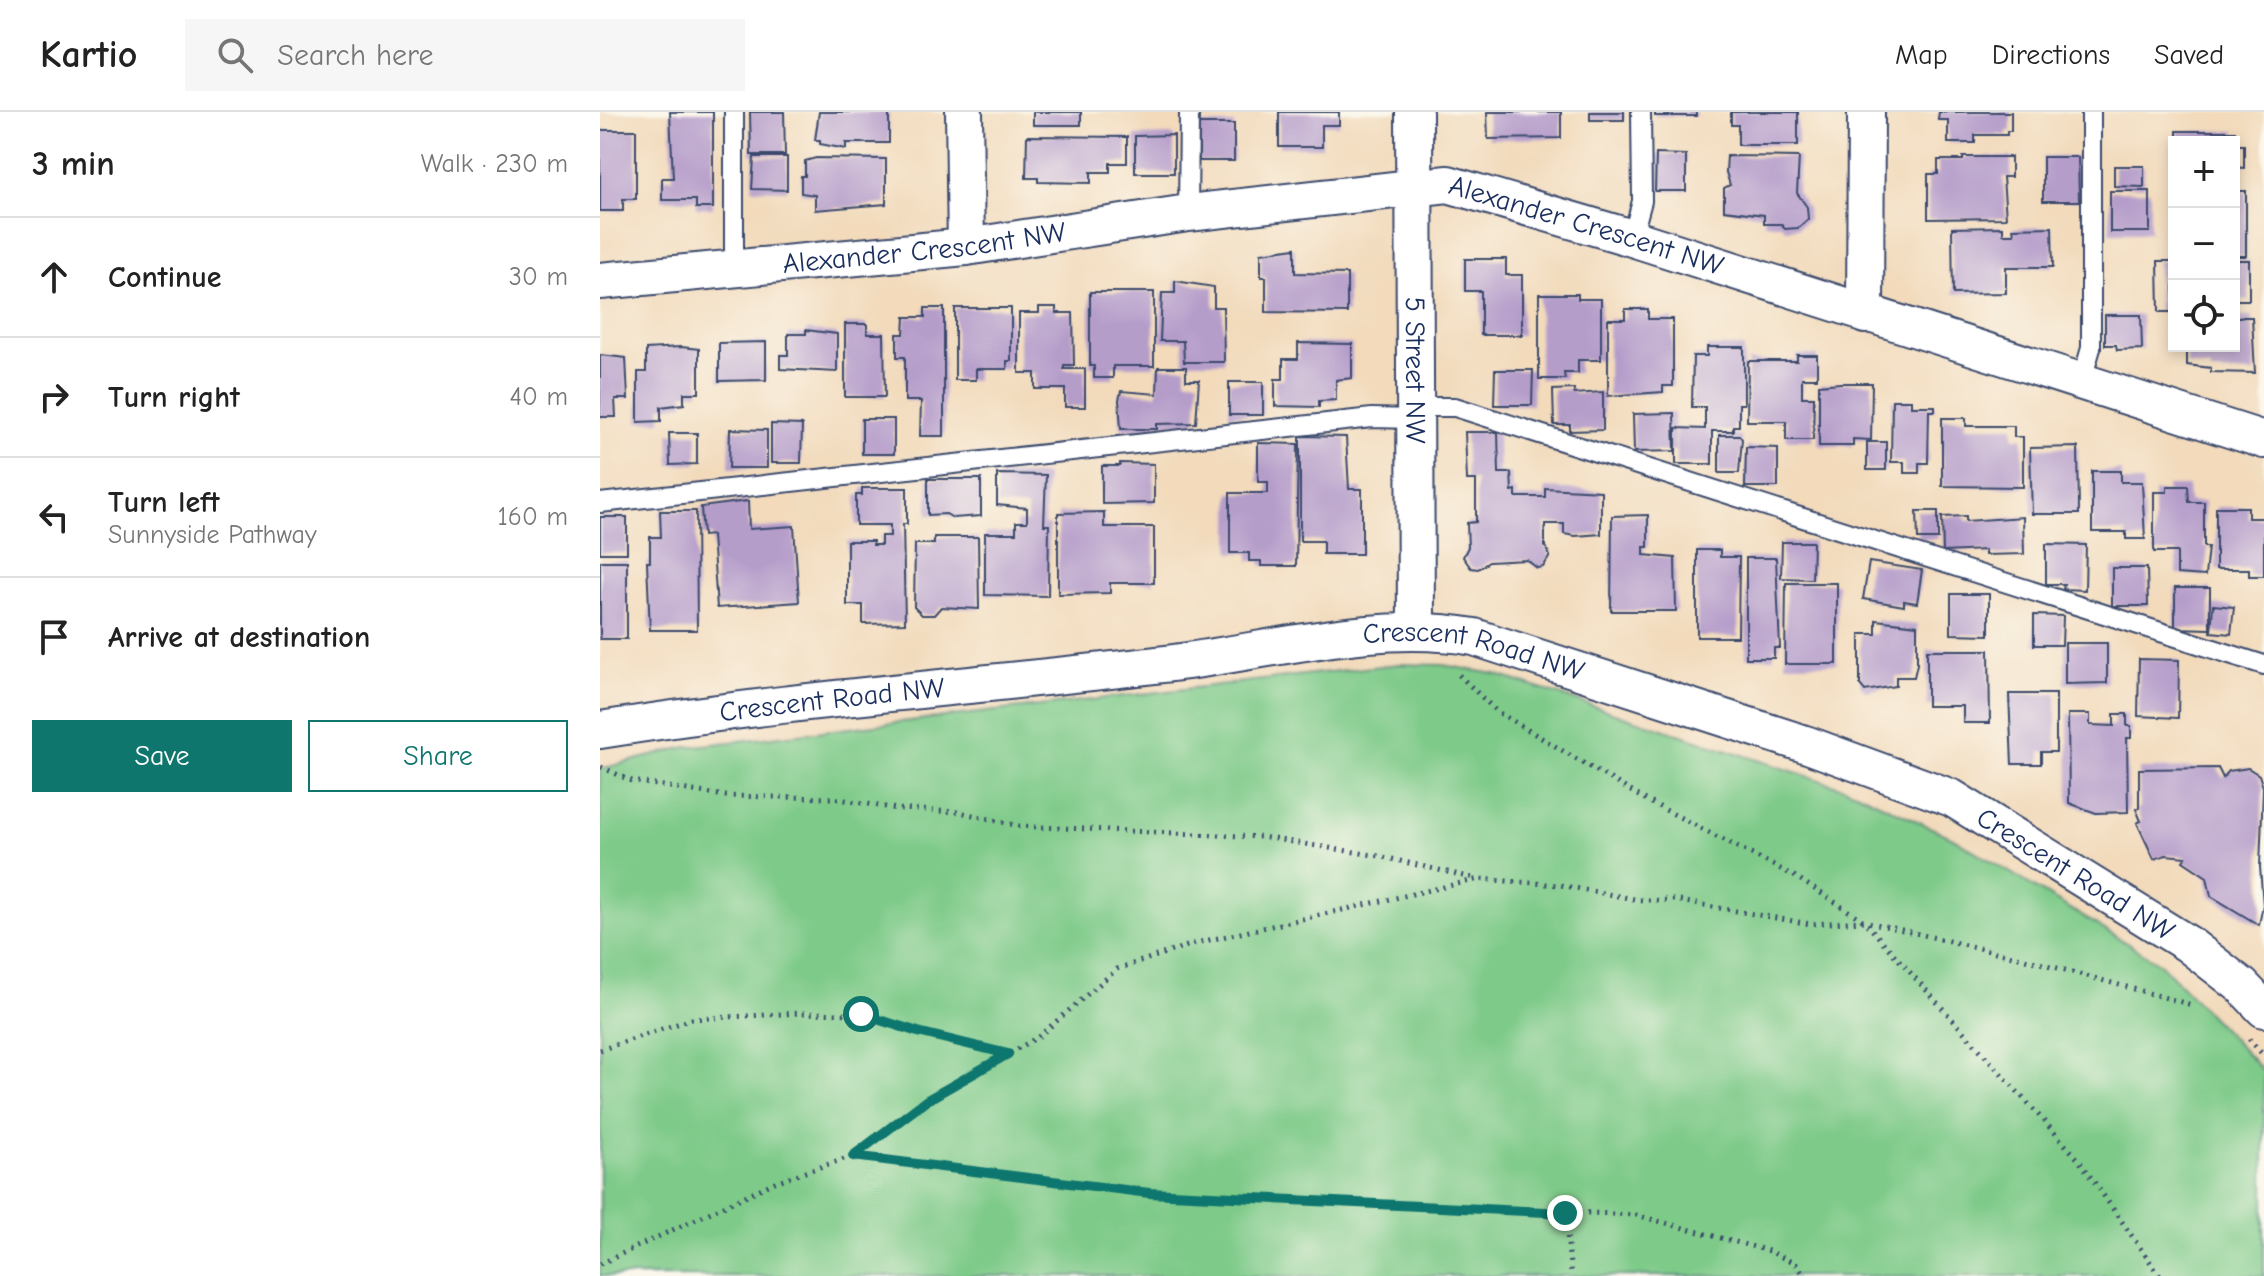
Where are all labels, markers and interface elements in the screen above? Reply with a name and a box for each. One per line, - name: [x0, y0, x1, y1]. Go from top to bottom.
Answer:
- search box: [185, 19, 745, 91]
- text: Kartio: [40, 33, 137, 77]
- icon: search: [213, 33, 257, 77]
- text: Search here: [277, 38, 433, 73]
- text: Map: [1895, 39, 1948, 71]
- text: Directions: [1992, 39, 2110, 71]
- text: Saved: [2154, 39, 2224, 71]
- map controls: [2168, 136, 2240, 352]
- button: +: [2168, 136, 2240, 208]
- text: 3 min: [32, 144, 115, 184]
- text: Walk · 230 m: [421, 149, 568, 179]
- street label: Alexander Crescent NW: [1445, 169, 1728, 282]
- button: −: [2168, 208, 2240, 280]
- street label: Alexander Crescent NW: [781, 216, 1069, 280]
- icon: ahead: [32, 255, 76, 299]
- text: Continue: [108, 260, 222, 295]
- text: 30 m: [509, 262, 568, 292]
- button: locate: [2168, 280, 2240, 352]
- street label: 5 Street NW: [1399, 297, 1431, 444]
- icon: right: [32, 375, 76, 419]
- text: Turn right: [108, 380, 240, 415]
- text: 40 m: [509, 382, 568, 412]
- text: Turn left: [108, 485, 220, 520]
- icon: left: [32, 495, 76, 539]
- text: 160 m: [498, 502, 568, 532]
- text: Sunnyside Pathway: [108, 520, 317, 550]
- icon: arrive: [32, 615, 76, 659]
- street label: Crescent Road NW: [1361, 616, 1589, 688]
- text: Arrive at destination: [108, 620, 370, 655]
- street label: Crescent Road NW: [718, 671, 947, 729]
- button: Save: [32, 720, 292, 792]
- button: Share: [308, 720, 568, 792]
- street label: Crescent Road NW: [1971, 801, 2181, 948]
- route start: [843, 996, 879, 1032]
- route end: [1547, 1195, 1583, 1231]

